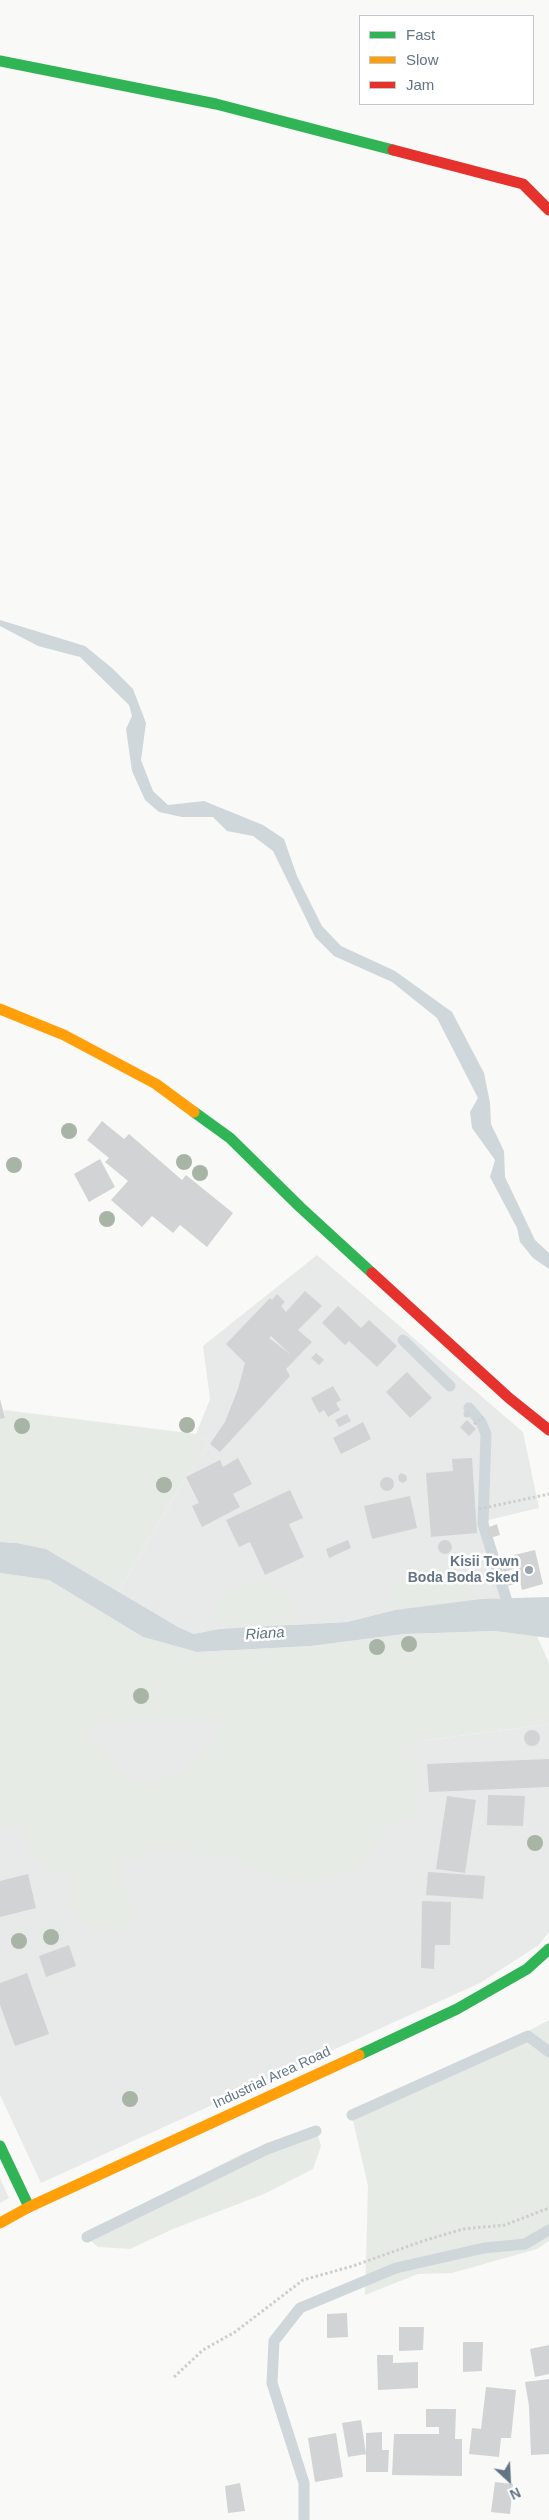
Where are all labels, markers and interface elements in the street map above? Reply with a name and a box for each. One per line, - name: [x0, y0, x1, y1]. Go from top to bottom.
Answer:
- legend: [359, 15, 534, 105]
- text: Fast: [406, 26, 435, 43]
- text: Slow: [406, 51, 439, 68]
- text: Jam: [406, 76, 434, 93]
- place label: Kisii Town Boda Boda Sked: [408, 1554, 519, 1586]
- marker: Kisii Town Boda Boda Sked: [523, 1564, 535, 1576]
- water label: Riana: [245, 1624, 285, 1644]
- street label: Industrial Area Road: [211, 2043, 333, 2113]
- north arrow: [484, 2455, 534, 2505]
- text: N: [507, 2484, 523, 2503]

